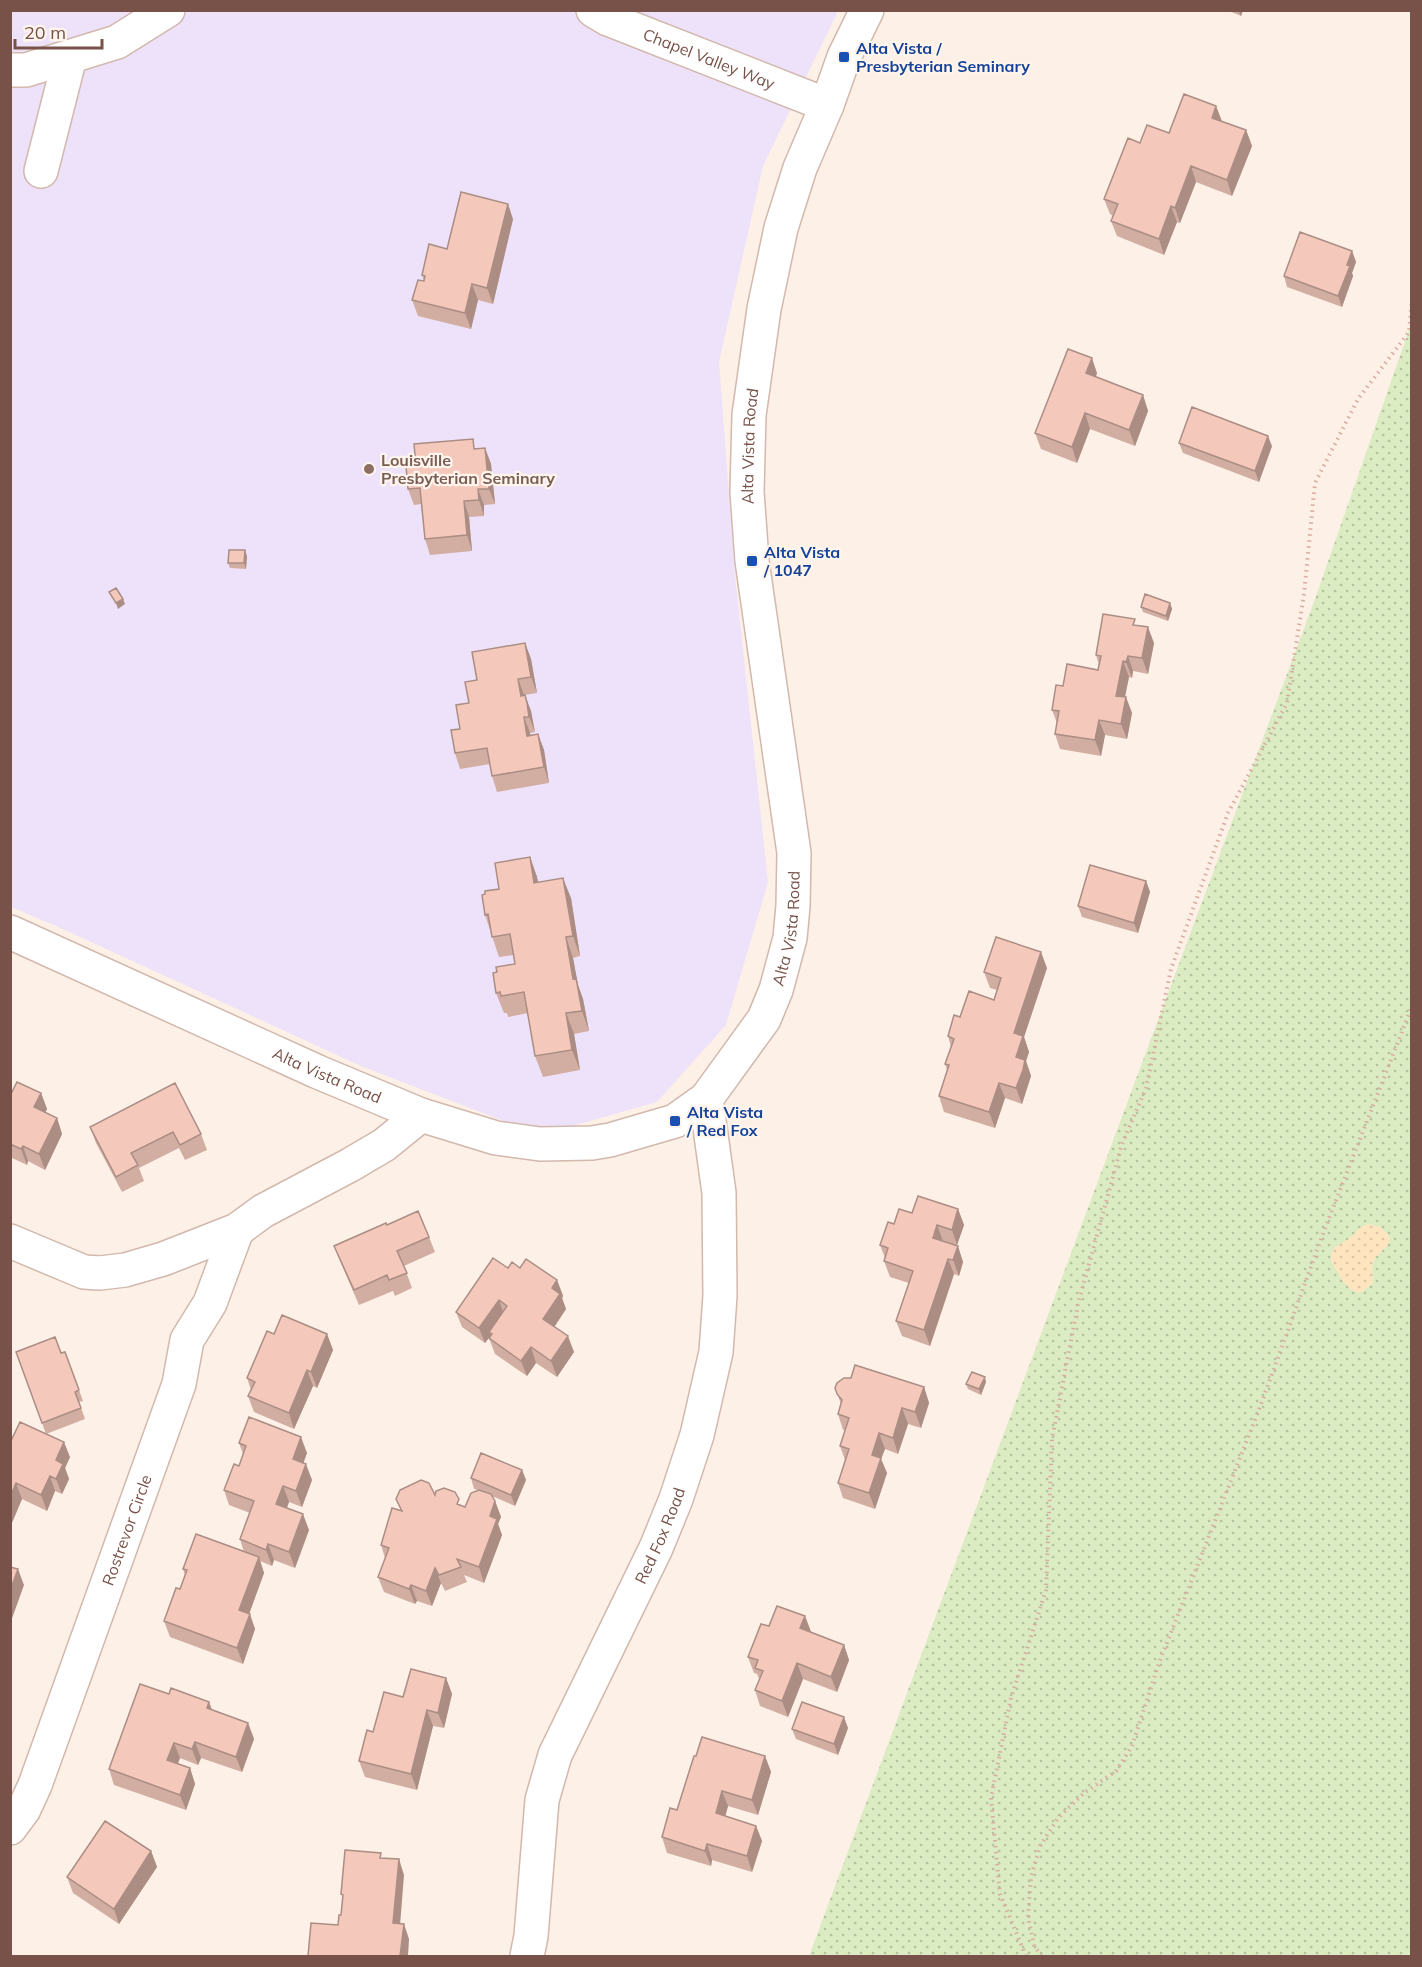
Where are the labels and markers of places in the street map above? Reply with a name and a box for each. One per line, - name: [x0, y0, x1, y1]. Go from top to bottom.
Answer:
- place label: Alta Vista / Presbyterian Seminary: [856, 38, 1030, 76]
- marker: Alta Vista / Presbyterian Seminary: [837, 50, 851, 64]
- place label: Louisville Presbyterian Seminary: [381, 450, 555, 488]
- marker: Louisville Presbyterian Seminary: [362, 462, 376, 476]
- place label: Alta Vista / 1047: [763, 542, 840, 580]
- marker: Alta Vista / 1047: [745, 554, 759, 568]
- place label: Alta Vista / Red Fox: [686, 1102, 763, 1140]
- marker: Alta Vista / Red Fox: [668, 1114, 682, 1128]

